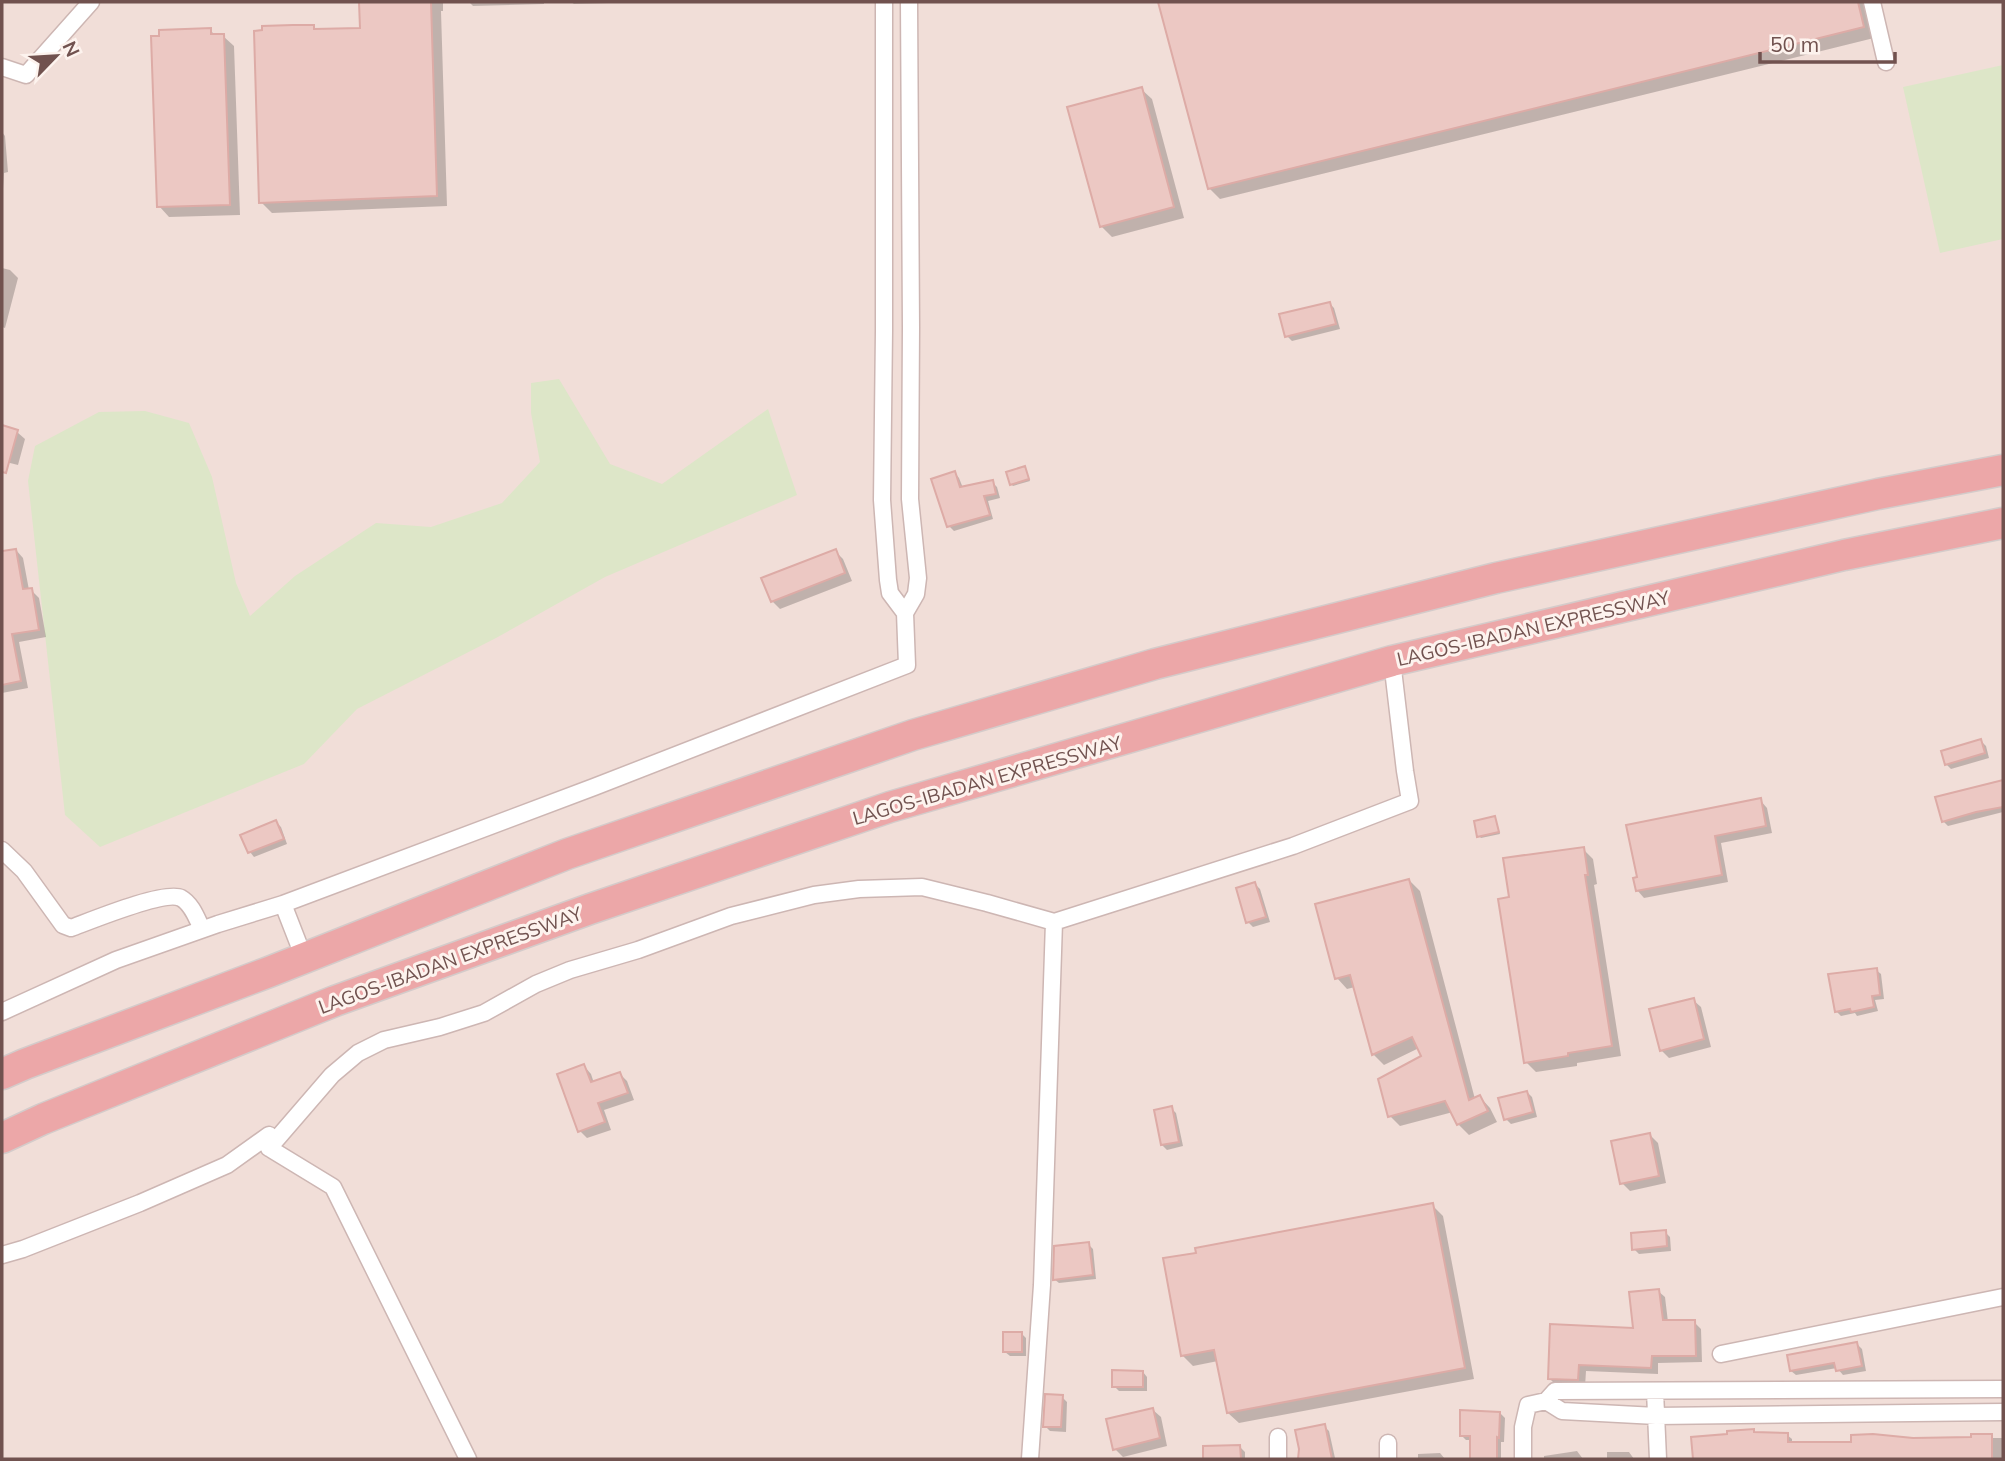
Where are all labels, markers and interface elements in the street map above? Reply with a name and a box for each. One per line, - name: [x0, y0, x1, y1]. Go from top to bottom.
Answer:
- north arrow: [21, 21, 91, 91]
- scale bar: [1760, 21, 1895, 65]
- text: 50 m: [1770, 31, 1819, 57]
- text: N: [57, 37, 85, 60]
- street label: LAGOS-IBADAN EXPRESSWAY: [1395, 585, 1672, 671]
- street label: LAGOS-IBADAN EXPRESSWAY: [850, 730, 1125, 830]
- street label: LAGOS-IBADAN EXPRESSWAY: [315, 901, 585, 1019]

